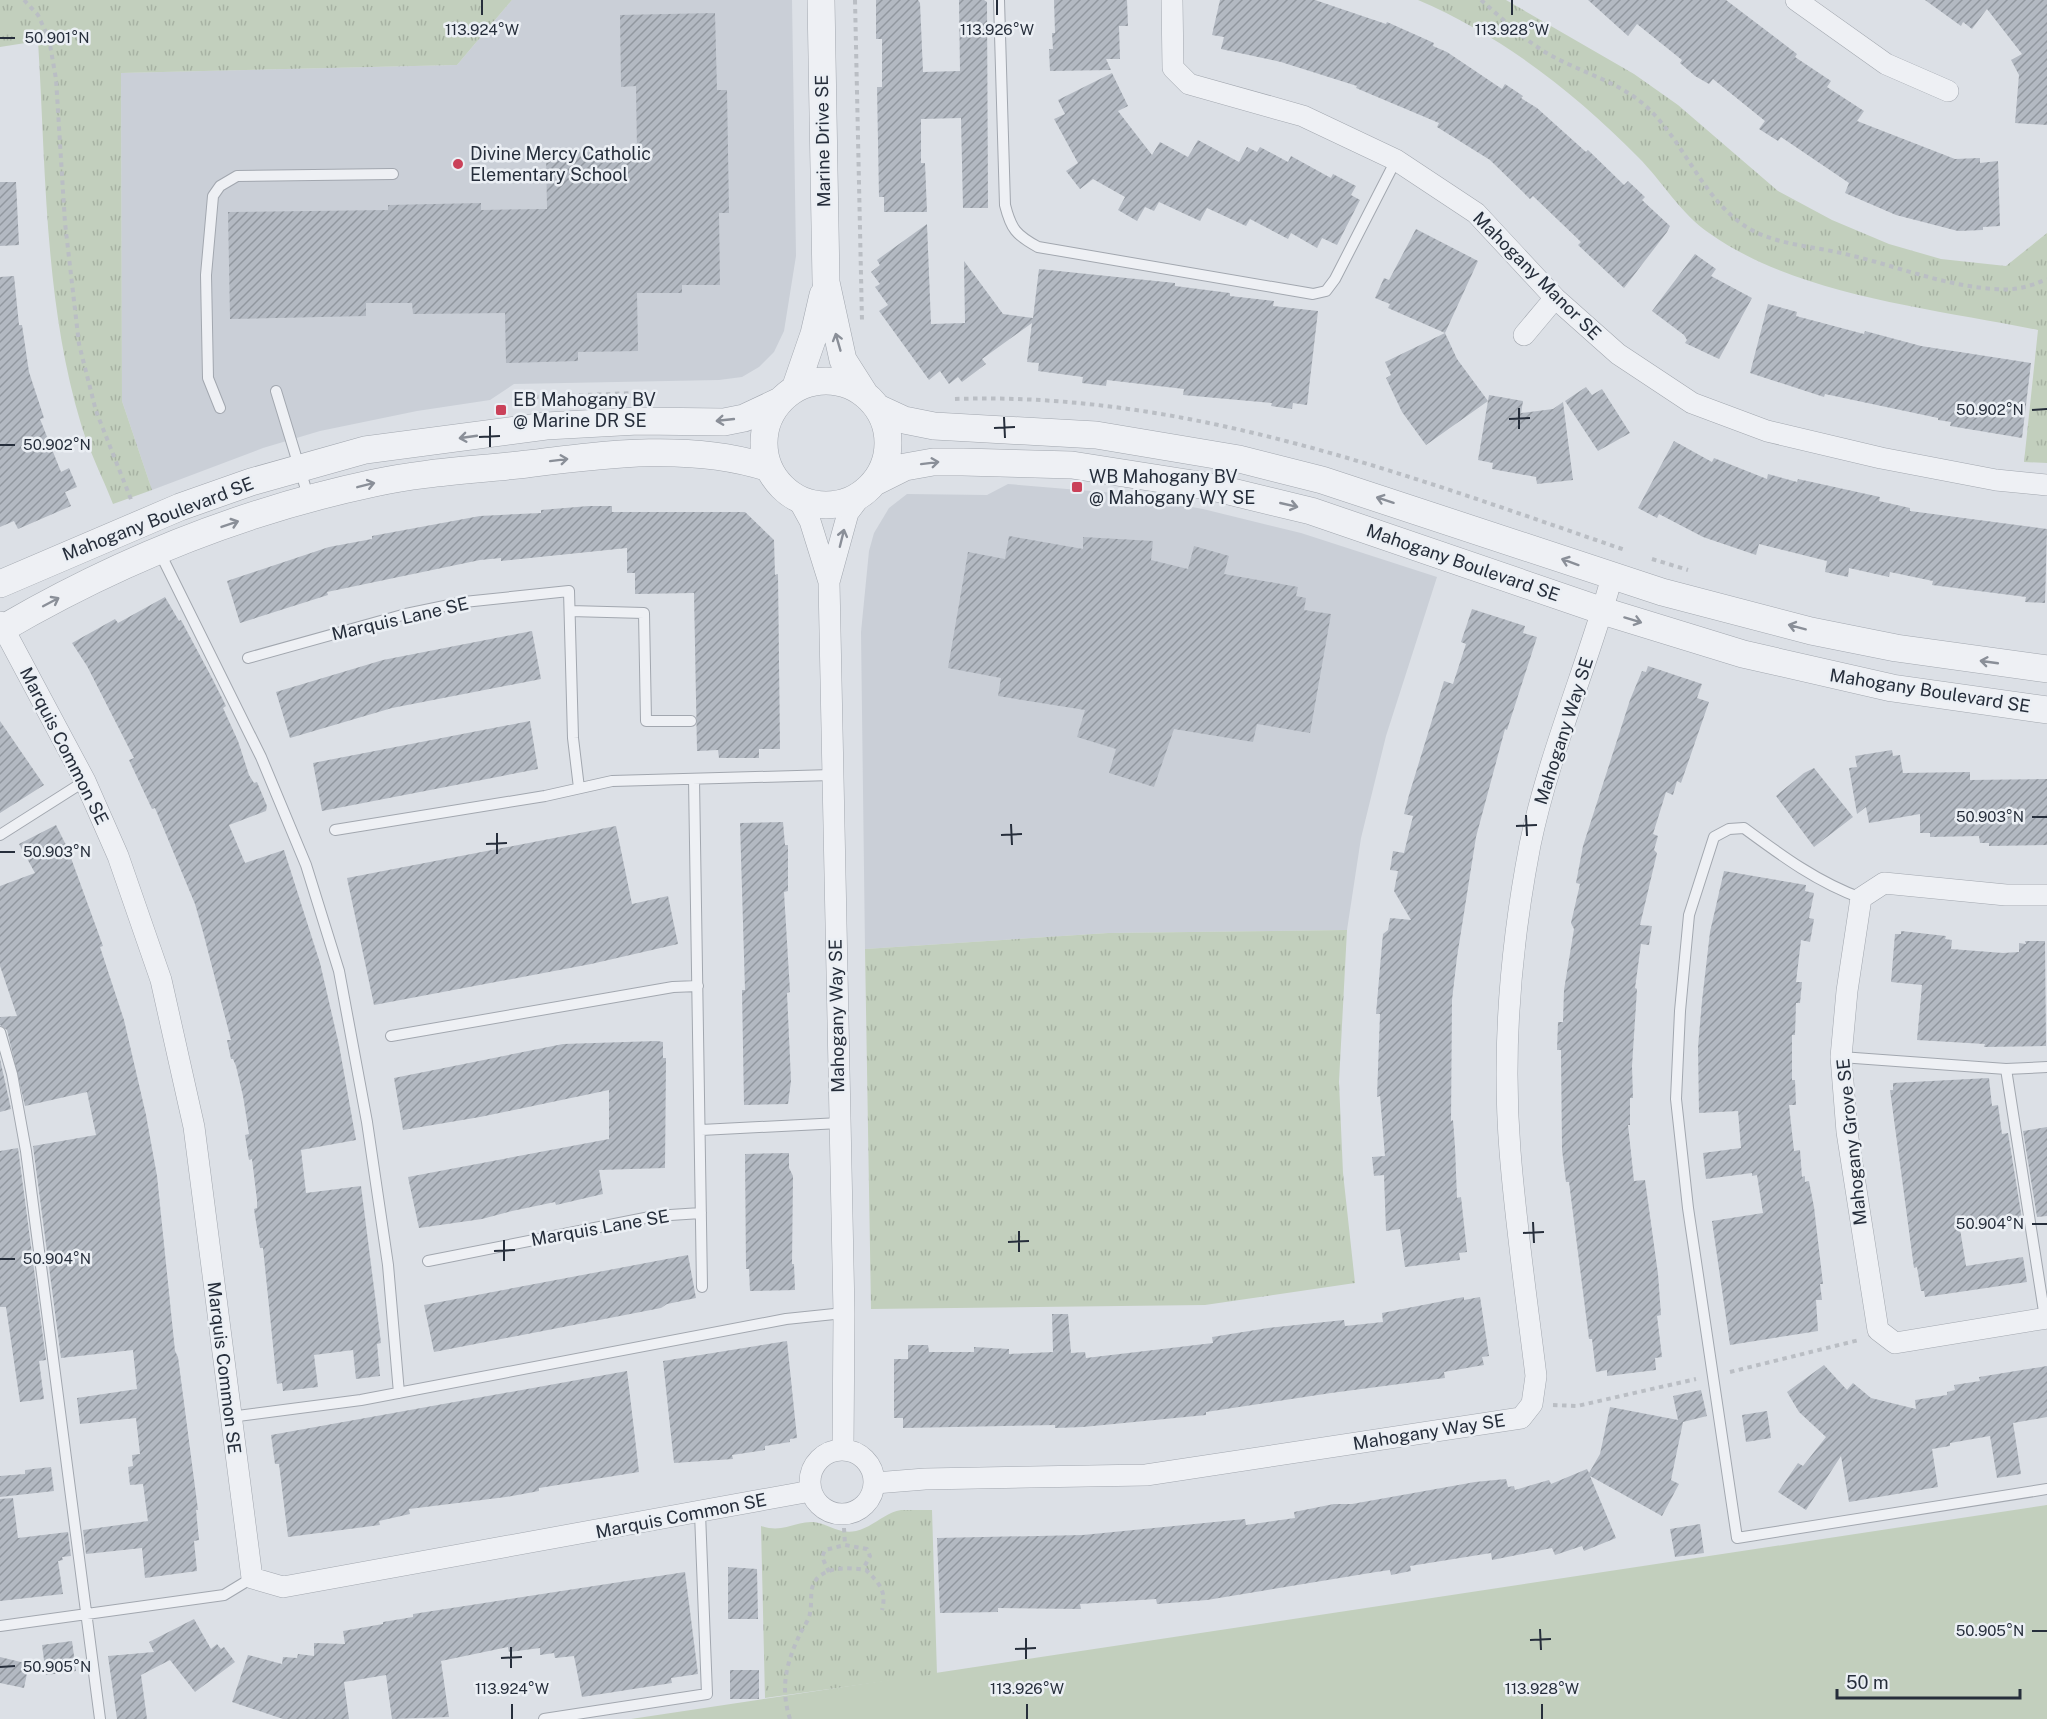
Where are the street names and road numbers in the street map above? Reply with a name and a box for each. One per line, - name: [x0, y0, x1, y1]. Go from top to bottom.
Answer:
- street label: Marine Drive SE: [811, 74, 834, 208]
- street label: Mahogany Manor SE: [1469, 207, 1606, 344]
- street label: Mahogany Boulevard SE: [59, 472, 256, 565]
- street label: Mahogany Boulevard SE: [1364, 520, 1563, 606]
- street label: Marquis Lane SE: [329, 593, 470, 644]
- street label: Mahogany Way SE: [1530, 654, 1597, 807]
- street label: Marquis Common SE: [16, 664, 113, 828]
- street label: Mahogany Boulevard SE: [1828, 664, 2032, 717]
- street label: Mahogany Way SE: [825, 939, 848, 1093]
- street label: Mahogany Grove SE: [1832, 1057, 1871, 1227]
- street label: Marquis Lane SE: [529, 1205, 671, 1250]
- street label: Marquis Common SE: [203, 1280, 246, 1455]
- street label: Mahogany Way SE: [1351, 1409, 1507, 1454]
- street label: Marquis Common SE: [594, 1489, 768, 1542]

